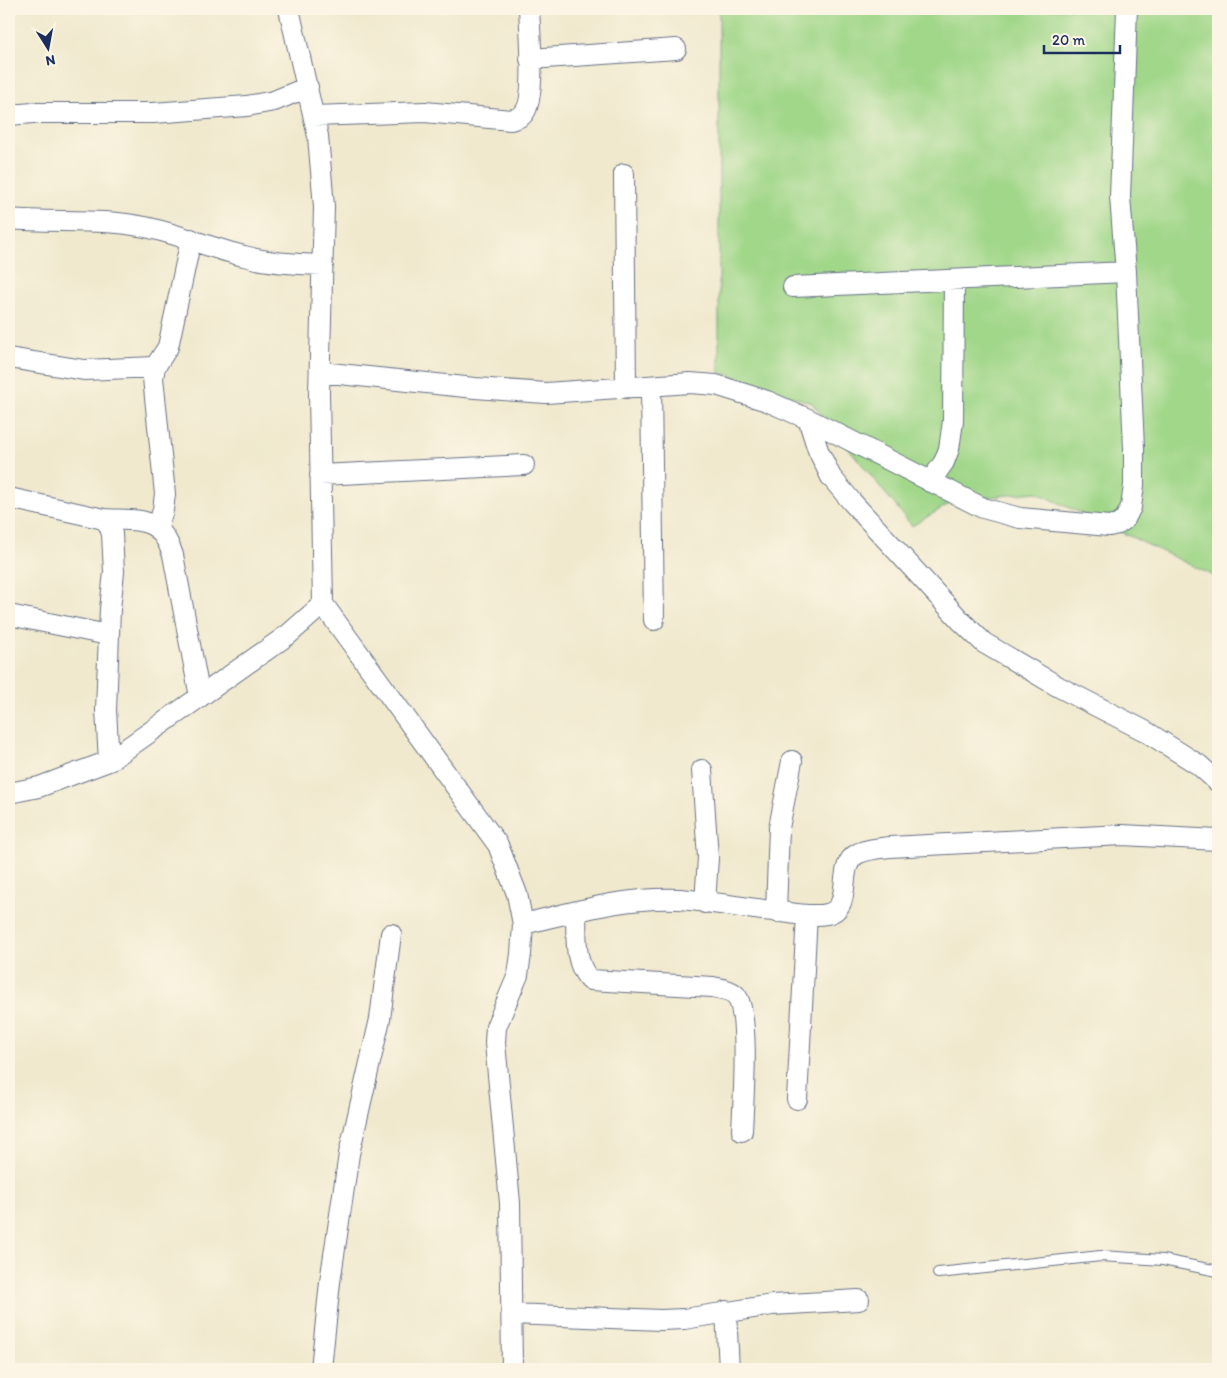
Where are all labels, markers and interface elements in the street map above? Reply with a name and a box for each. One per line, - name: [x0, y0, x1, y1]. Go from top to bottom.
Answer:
- north arrow: [22, 22, 72, 72]
- scale bar: [1044, 22, 1121, 54]
- text: 20 m: [1052, 31, 1086, 49]
- text: N: [44, 51, 57, 70]

